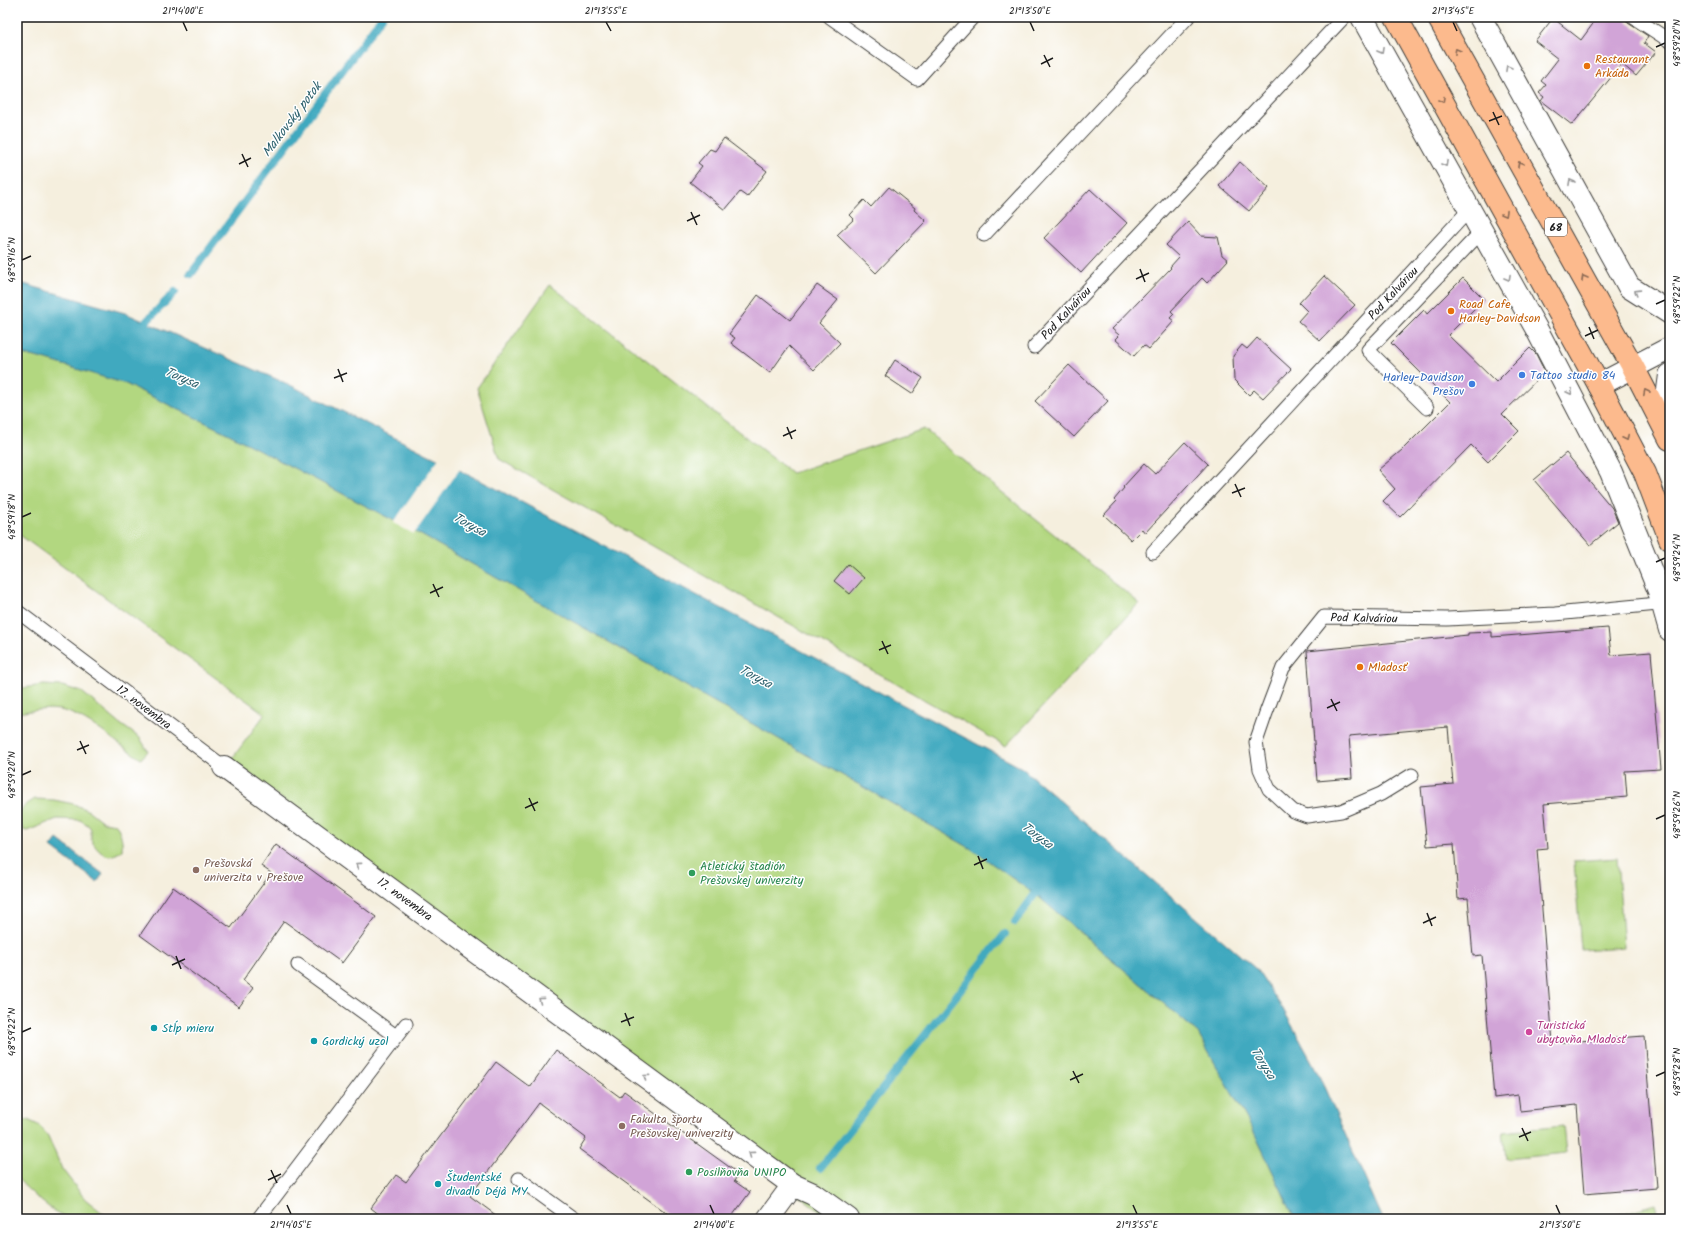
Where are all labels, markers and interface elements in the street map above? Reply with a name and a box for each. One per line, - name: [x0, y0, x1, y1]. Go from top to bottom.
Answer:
- text: 21°14'00"E: [162, 3, 205, 19]
- text: 21°13'55"E: [585, 3, 628, 19]
- text: 21°13'50"E: [1009, 3, 1052, 19]
- text: 21°13'45"E: [1432, 3, 1475, 19]
- text: 48°59'20"N: [1669, 19, 1685, 67]
- one-way arrow: [1377, 47, 1384, 54]
- one-way arrow: [1455, 48, 1462, 55]
- place label: Restaurant Arkáda: [1595, 50, 1650, 83]
- marker: Restaurant Arkáda: [1582, 61, 1592, 71]
- one-way arrow: [1505, 64, 1513, 72]
- water label: Malkovský potok: [257, 76, 329, 162]
- one-way arrow: [1437, 96, 1444, 103]
- one-way arrow: [1440, 160, 1447, 167]
- one-way arrow: [1518, 161, 1525, 169]
- one-way arrow: [1568, 178, 1575, 186]
- one-way arrow: [1500, 210, 1508, 217]
- road number: 68: [1545, 218, 1567, 236]
- text: 48°59'16"N: [4, 237, 20, 283]
- street label: Pod Kalváriou: [1364, 262, 1423, 324]
- one-way arrow: [1504, 274, 1511, 281]
- one-way arrow: [1581, 275, 1588, 282]
- text: 48°59'22"N: [1669, 276, 1685, 324]
- street label: Pod Kalváriou: [1037, 282, 1096, 344]
- one-way arrow: [1634, 289, 1641, 297]
- place label: Road Cafe Harley-Davidson: [1459, 295, 1540, 328]
- marker: Road Cafe Harley-Davidson: [1446, 306, 1456, 316]
- water label: Torysa: [161, 362, 202, 395]
- place label: Tattoo studio 84: [1530, 366, 1616, 385]
- place label: Harley-Davidson Prešov: [1383, 368, 1465, 401]
- marker: Tattoo studio 84: [1517, 370, 1527, 380]
- marker: Harley-Davidson Prešov: [1467, 379, 1477, 389]
- one-way arrow: [1565, 388, 1573, 395]
- one-way arrow: [1643, 389, 1651, 396]
- one-way arrow: [1622, 434, 1629, 441]
- text: 48°59'18"N: [4, 494, 20, 540]
- water label: Torysa: [449, 508, 490, 543]
- text: 48°59'24"N: [1669, 534, 1685, 582]
- street label: Pod Kalváriou: [1330, 608, 1398, 629]
- place label: Mladosť: [1368, 658, 1409, 677]
- water label: Torysa: [735, 660, 776, 695]
- marker: Mladosť: [1355, 662, 1365, 672]
- street label: 17. novembra: [112, 680, 176, 735]
- text: 48°59'20"N: [4, 751, 20, 799]
- text: 48°59'26"N: [1669, 791, 1685, 839]
- water label: Torysa: [1017, 817, 1058, 856]
- place label: Prešovská univerzita v Prešove: [204, 854, 304, 887]
- place label: Atletický štadión Prešovskej univerzity: [700, 857, 804, 890]
- one-way arrow: [355, 863, 362, 870]
- marker: Prešovská univerzita v Prešove: [191, 865, 201, 875]
- marker: Atletický štadión Prešovskej univerzity: [687, 868, 697, 878]
- street label: 17. novembra: [373, 873, 437, 926]
- one-way arrow: [539, 998, 546, 1005]
- text: 48°59'22"N: [4, 1008, 20, 1056]
- place label: Turistická ubytovňa Mladosť: [1537, 1016, 1627, 1049]
- place label: Stĺp mieru: [162, 1019, 214, 1038]
- marker: Stĺp mieru: [149, 1023, 159, 1033]
- marker: Turistická ubytovňa Mladosť: [1524, 1027, 1534, 1037]
- place label: Gordický uzol: [322, 1032, 388, 1051]
- marker: Gordický uzol: [309, 1036, 319, 1046]
- water label: Torysa: [1245, 1043, 1281, 1085]
- text: 48°59'28"N: [1669, 1048, 1685, 1096]
- one-way arrow: [643, 1074, 650, 1082]
- place label: Fakulta športu Prešovskej univerzity: [630, 1110, 734, 1143]
- marker: Fakulta športu Prešovskej univerzity: [617, 1121, 627, 1131]
- one-way arrow: [748, 1152, 755, 1159]
- place label: Posilňovňa UNIPO: [697, 1163, 787, 1182]
- marker: Posilňovňa UNIPO: [684, 1167, 694, 1177]
- place label: Študentské divadlo Déjà MY: [446, 1168, 529, 1201]
- marker: Študentské divadlo Déjà MY: [433, 1179, 443, 1189]
- text: 21°14'05"E: [270, 1217, 313, 1233]
- text: 21°14'00"E: [693, 1217, 736, 1233]
- text: 21°13'55"E: [1116, 1217, 1159, 1233]
- text: 21°13'50"E: [1539, 1217, 1582, 1233]

